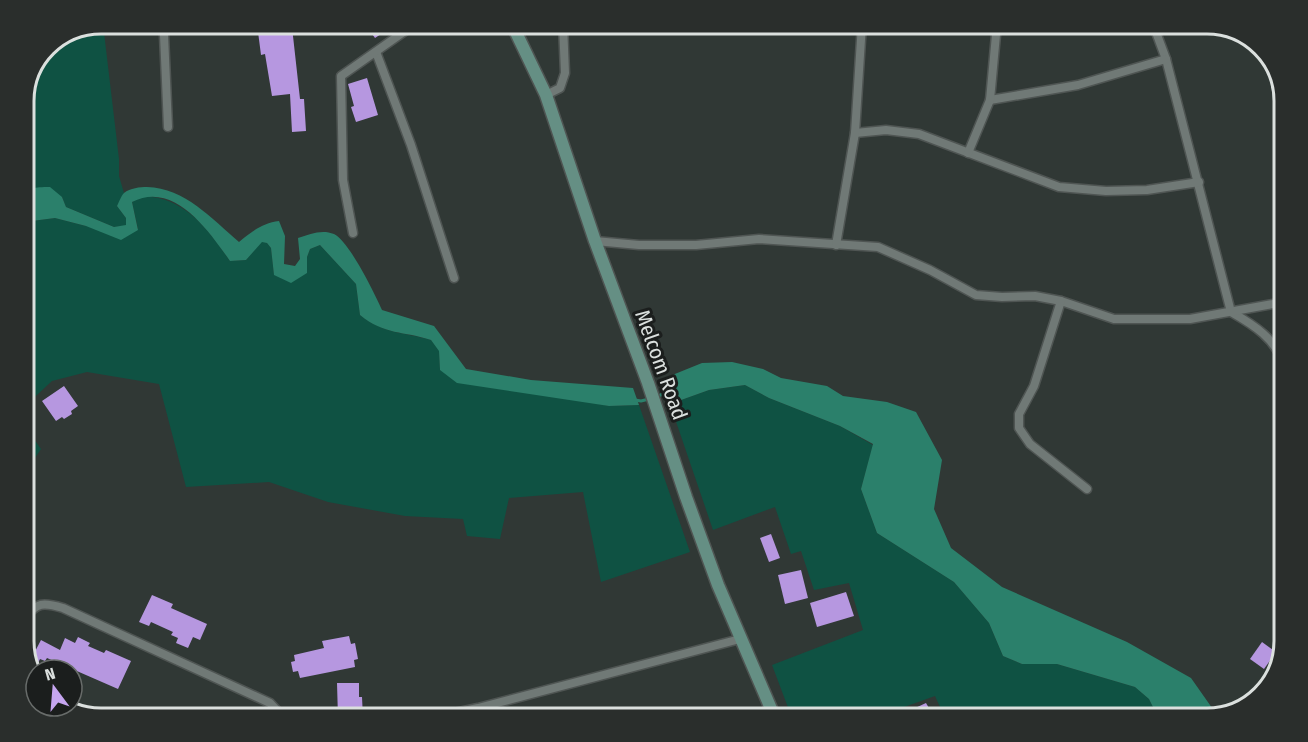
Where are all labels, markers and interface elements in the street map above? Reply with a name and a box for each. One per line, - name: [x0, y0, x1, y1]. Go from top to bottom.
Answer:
- street label: Melcom Road: [629, 307, 693, 423]
- north arrow: [24, 658, 84, 718]
- text: N: [43, 664, 57, 685]

